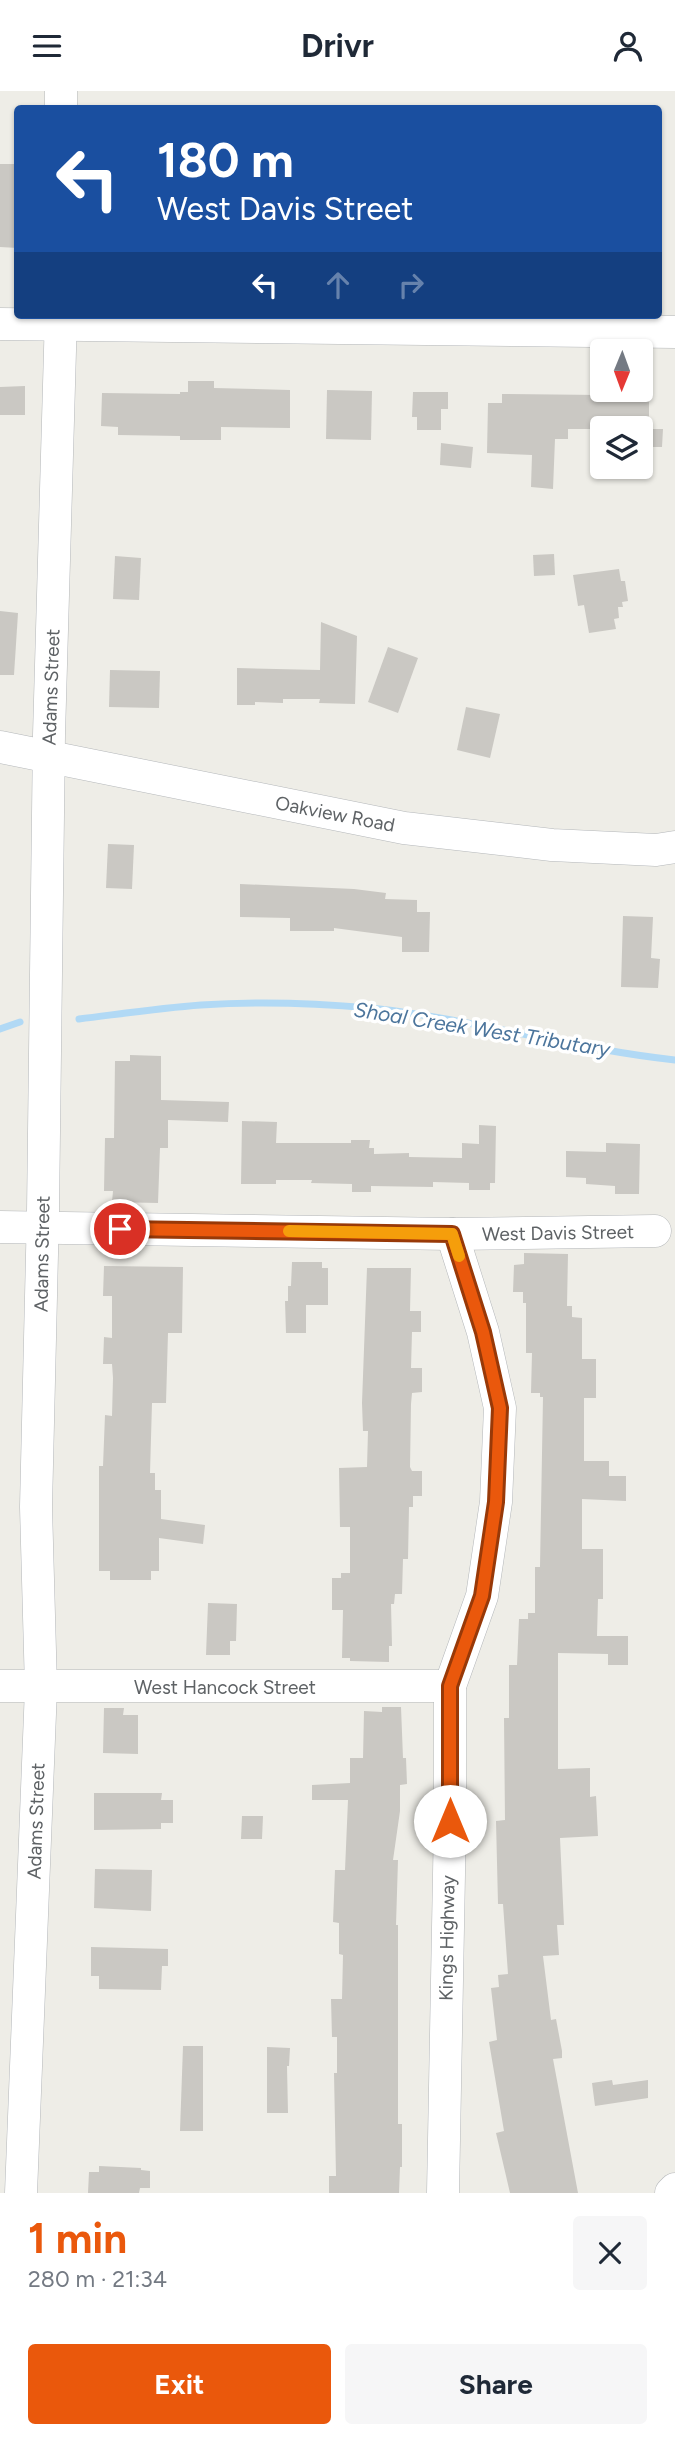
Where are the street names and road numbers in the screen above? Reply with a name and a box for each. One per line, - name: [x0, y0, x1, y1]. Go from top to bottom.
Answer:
- street label: Adams Street: [37, 628, 65, 746]
- street label: Oakview Road: [273, 791, 397, 837]
- street label: Adams Street: [29, 1196, 55, 1312]
- street label: West Davis Street: [482, 1220, 634, 1246]
- street label: West Hancock Street: [134, 1676, 316, 1699]
- street label: Adams Street: [22, 1762, 50, 1880]
- street label: Kings Highway: [434, 1875, 460, 2001]

